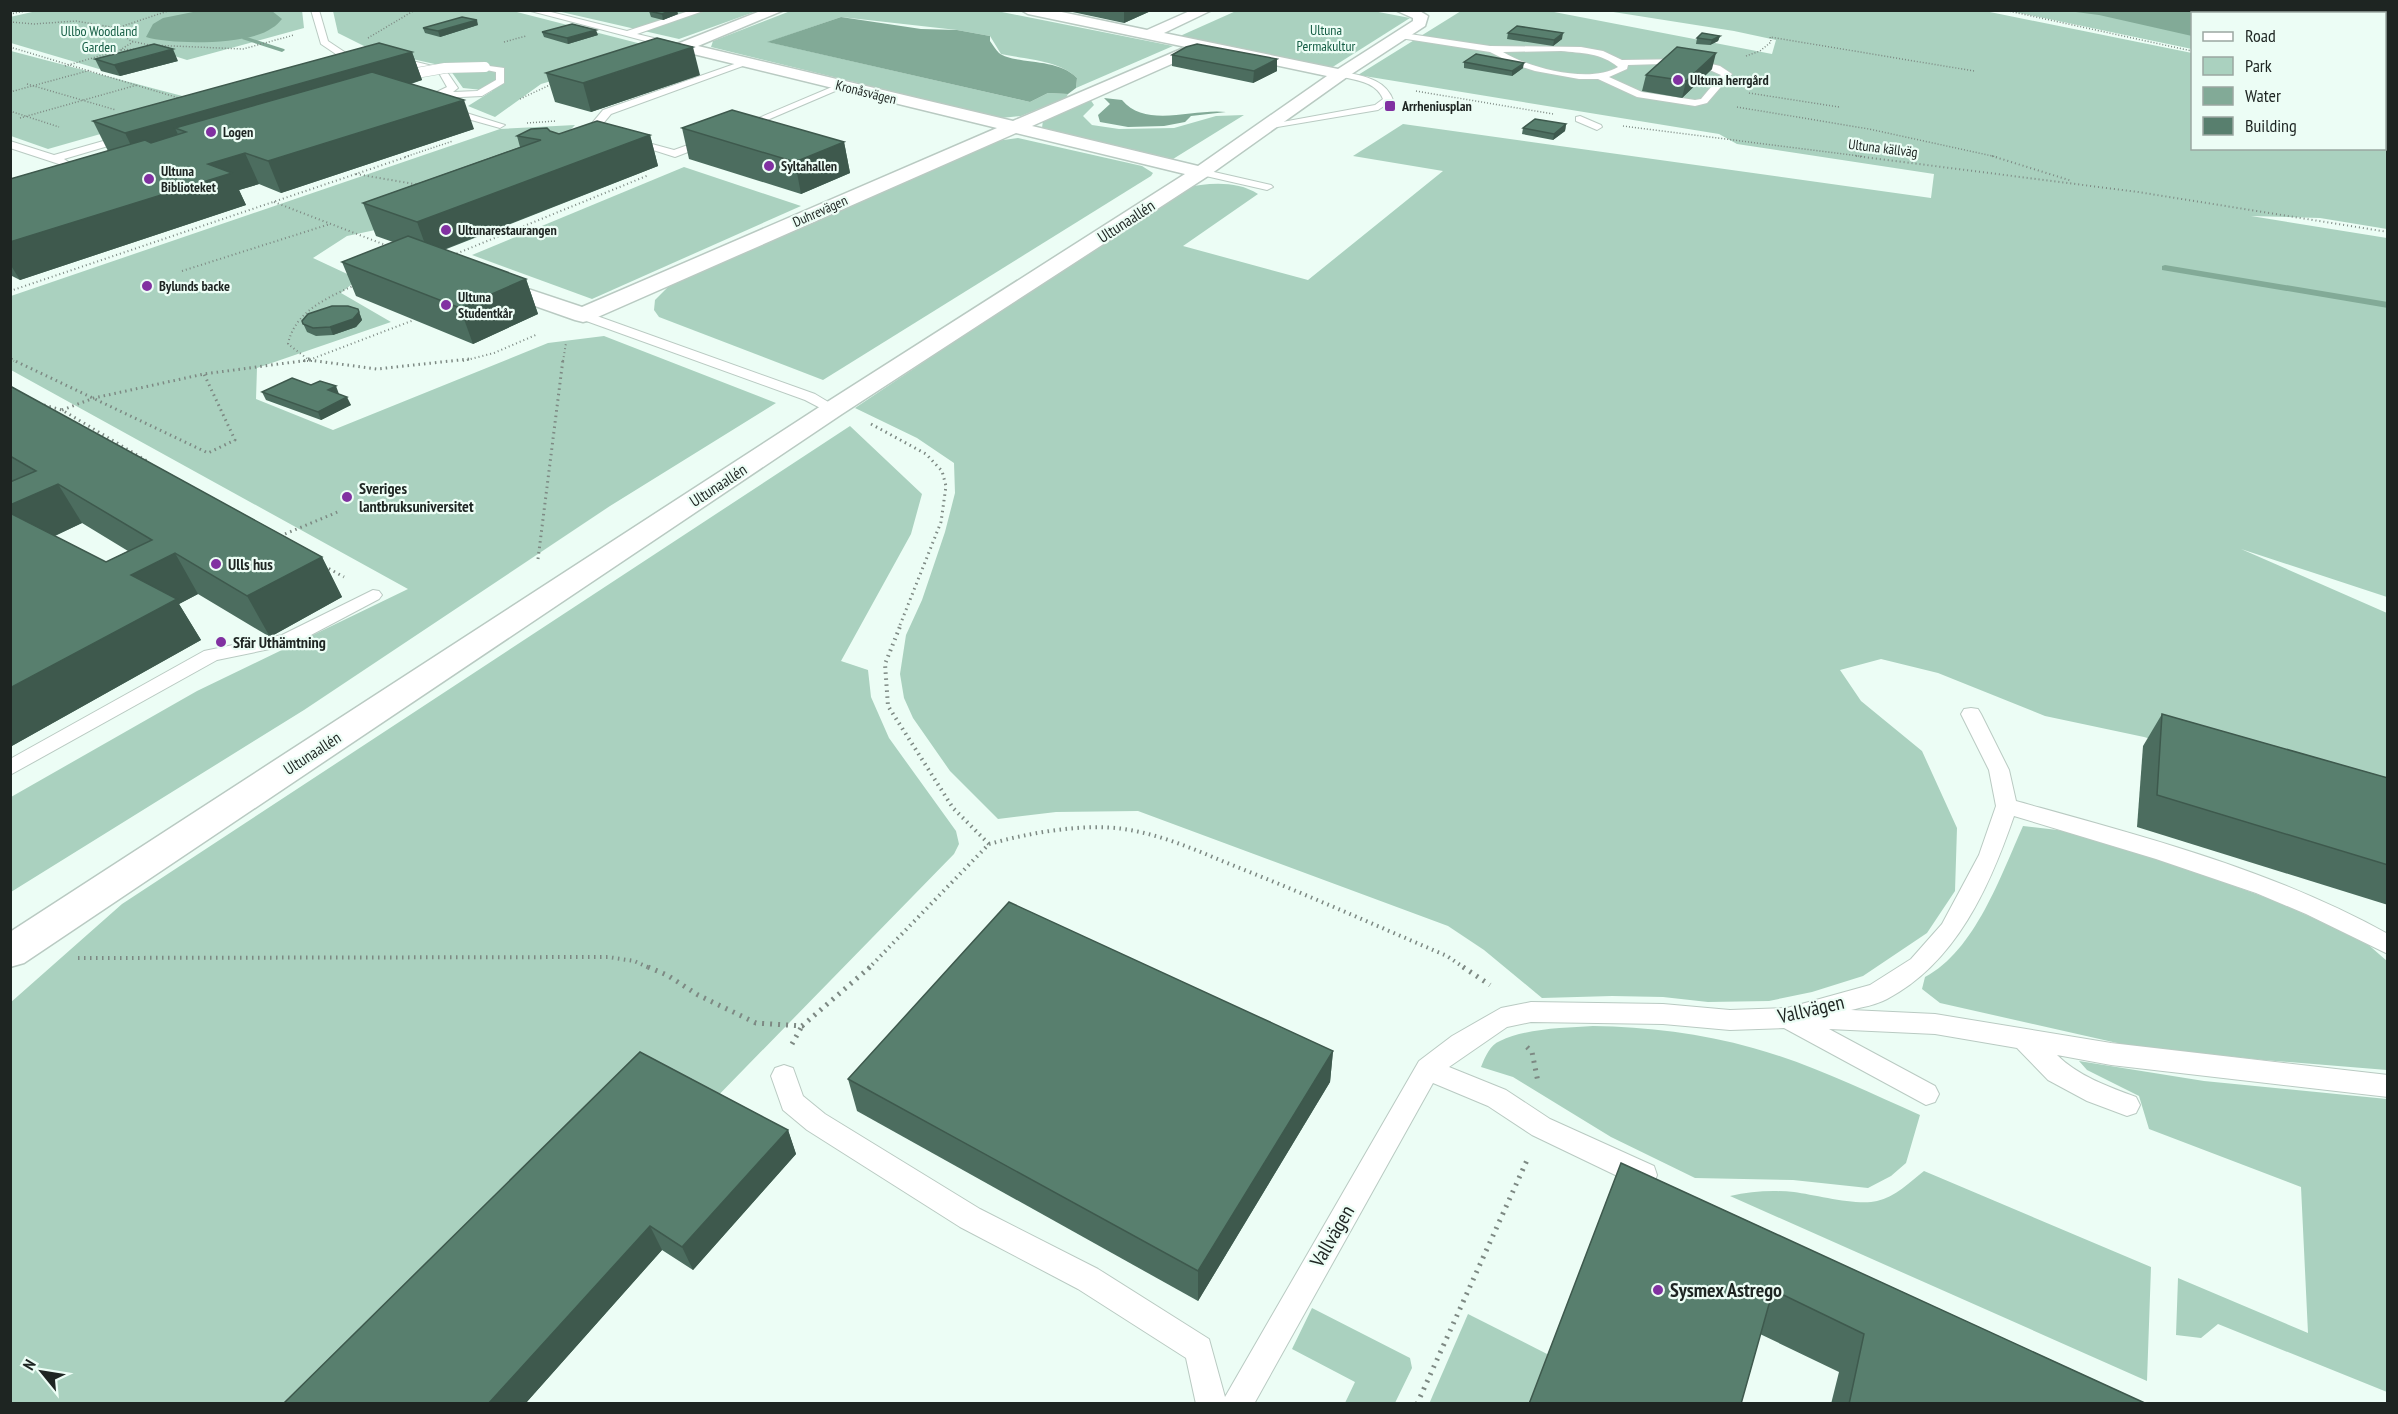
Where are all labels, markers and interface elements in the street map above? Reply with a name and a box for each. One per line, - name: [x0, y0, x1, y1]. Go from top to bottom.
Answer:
- legend: [2191, 12, 2386, 150]
- park label: Ultuna Permakultur: [1297, 21, 1356, 55]
- park label: Ullbo Woodland Garden: [61, 22, 137, 56]
- text: Road: [2245, 24, 2276, 47]
- text: Park: [2245, 54, 2272, 77]
- place label: Ultuna herrgård: [1690, 71, 1769, 89]
- marker: Ultuna herrgård: [1671, 73, 1685, 87]
- street label: Kronåsvägen: [834, 76, 898, 108]
- text: Water: [2245, 84, 2281, 107]
- place label: Arrheniusplan: [1401, 97, 1472, 115]
- marker: Arrheniusplan: [1383, 99, 1397, 113]
- text: Building: [2245, 114, 2297, 137]
- place label: Logen: [223, 123, 253, 141]
- marker: Logen: [204, 125, 218, 139]
- street label: Ultuna källväg: [1847, 135, 1919, 161]
- place label: Syltahallen: [781, 157, 837, 175]
- marker: Syltahallen: [762, 159, 776, 173]
- place label: Ultuna Biblioteket: [161, 162, 216, 196]
- marker: Ultuna Biblioteket: [142, 172, 156, 186]
- street label: Duhrevägen: [790, 191, 850, 231]
- street label: Ultunaallén: [1094, 195, 1158, 247]
- place label: Ultunarestaurangen: [458, 221, 557, 239]
- marker: Ultunarestaurangen: [439, 223, 453, 237]
- place label: Bylunds backe: [159, 277, 230, 295]
- marker: Bylunds backe: [140, 279, 154, 293]
- place label: Ultuna Studentkår: [458, 288, 514, 322]
- marker: Ultuna Studentkår: [439, 298, 453, 312]
- street label: Ultunaallén: [686, 459, 750, 511]
- place label: Sveriges lantbruksuniversitet: [359, 478, 474, 516]
- marker: Sveriges lantbruksuniversitet: [340, 490, 354, 504]
- place label: Ulls hus: [228, 554, 273, 574]
- marker: Ulls hus: [209, 557, 223, 571]
- place label: Sfär Uthämtning: [233, 632, 326, 652]
- marker: Sfär Uthämtning: [214, 635, 228, 649]
- street label: Ultunaallén: [280, 727, 344, 779]
- street label: Vallvägen: [1774, 989, 1847, 1029]
- street label: Vallvägen: [1303, 1200, 1360, 1272]
- place label: Sysmex Astrego: [1670, 1277, 1782, 1303]
- marker: Sysmex Astrego: [1651, 1283, 1665, 1297]
- north arrow: [12, 1342, 72, 1402]
- text: N: [18, 1356, 40, 1373]

